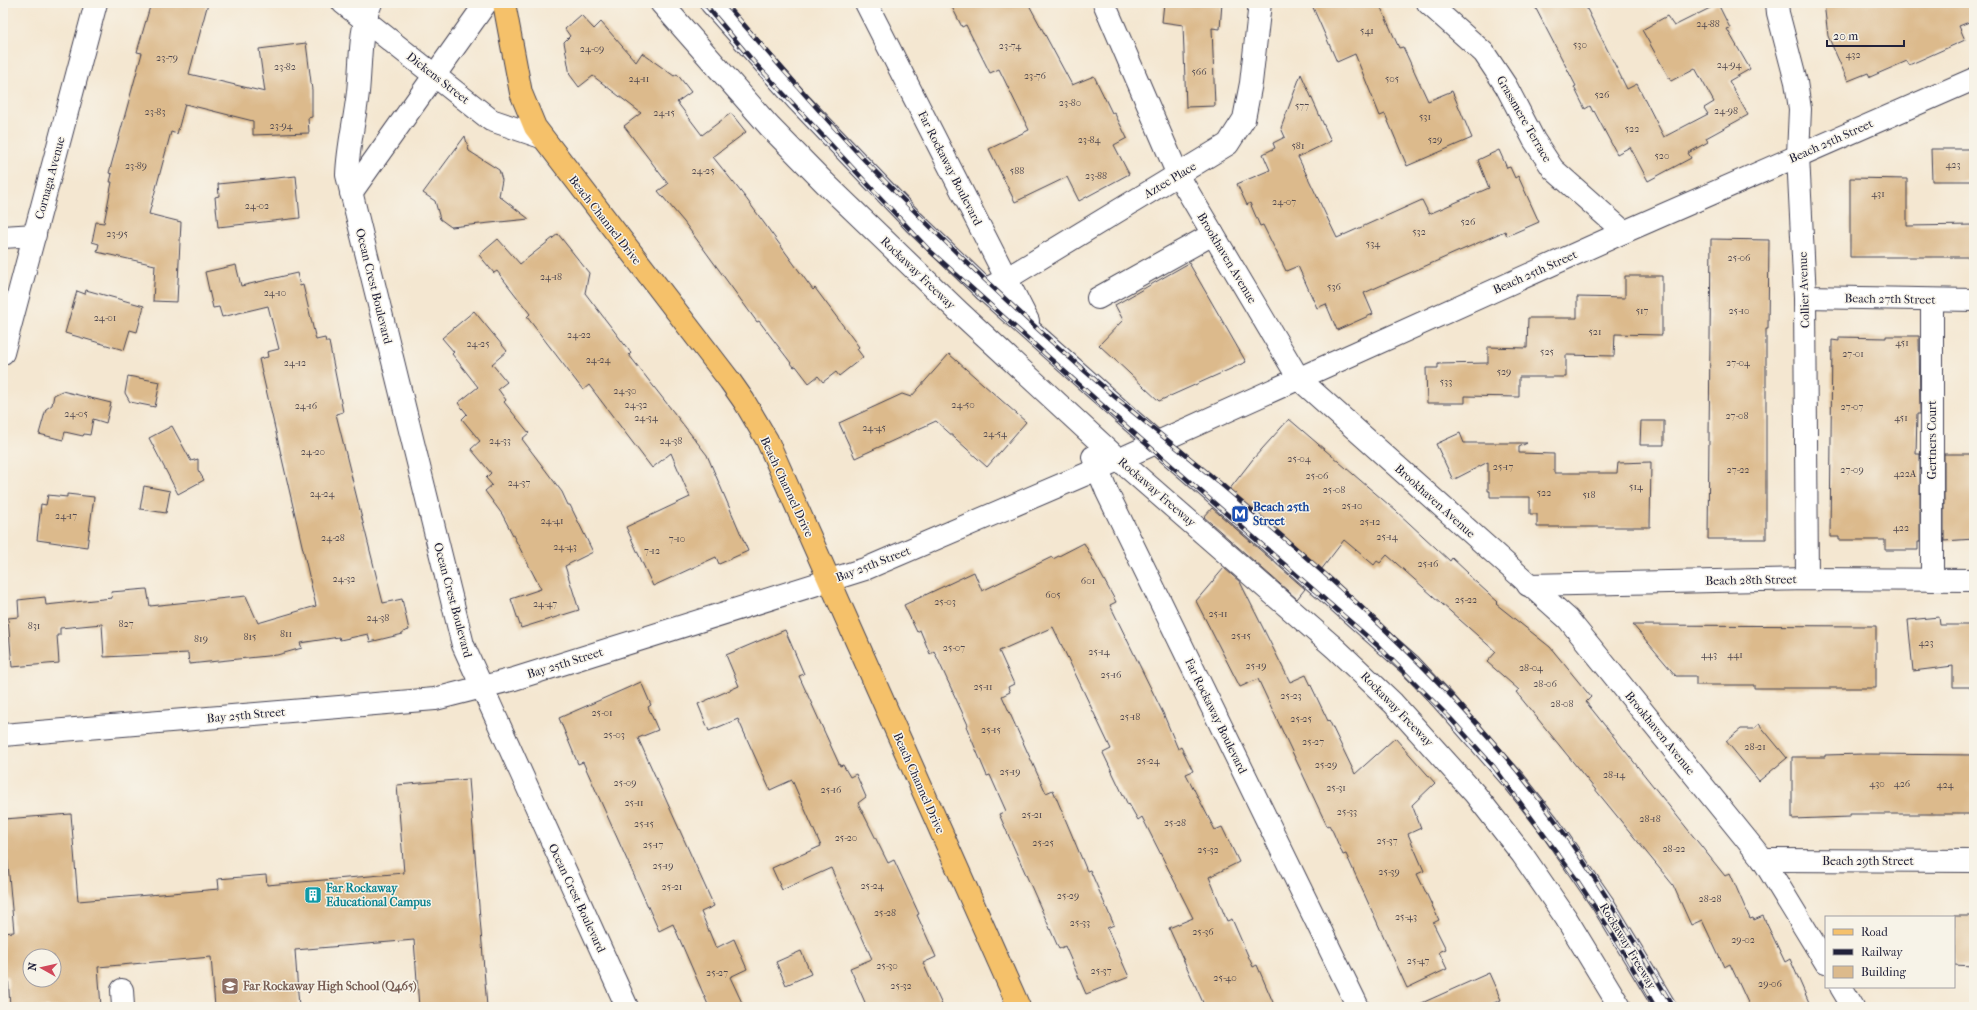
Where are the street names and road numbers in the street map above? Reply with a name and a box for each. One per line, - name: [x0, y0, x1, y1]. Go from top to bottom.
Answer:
- street label: Dickens Street: [404, 49, 473, 107]
- street label: Grassmere Terrace: [1494, 73, 1554, 165]
- street label: Far Rockaway Boulevard: [915, 108, 985, 228]
- street label: Beach 25th Street: [1787, 116, 1876, 166]
- street label: Cornaga Avenue: [32, 135, 68, 221]
- street label: Aztec Place: [1140, 159, 1199, 202]
- street label: Beach Channel Drive: [566, 173, 644, 267]
- street label: Brookhaven Avenue: [1194, 210, 1260, 306]
- street label: Ocean Crest Boulevard: [353, 227, 395, 346]
- street label: Rockaway Freeway: [878, 234, 959, 313]
- street label: Beach 25th Street: [1491, 247, 1580, 297]
- street label: Collier Avenue: [1796, 251, 1812, 328]
- street label: Beach 27th Street: [1844, 291, 1936, 307]
- street label: Gertners Court: [1925, 400, 1939, 480]
- street label: Beach Channel Drive: [758, 435, 816, 539]
- street label: Rockaway Freeway: [1115, 454, 1199, 530]
- street label: Brookhaven Avenue: [1392, 461, 1478, 541]
- street label: Ocean Crest Boulevard: [431, 541, 475, 660]
- street label: Bay 25th Street: [834, 543, 913, 585]
- street label: Beach 28th Street: [1705, 572, 1797, 588]
- street label: Bay 25th Street: [525, 645, 605, 681]
- street label: Far Rockaway Boulevard: [1182, 656, 1250, 776]
- street label: Rockaway Freeway: [1358, 669, 1437, 750]
- street label: Brookhaven Avenue: [1622, 689, 1698, 778]
- street label: Bay 25th Street: [206, 705, 287, 725]
- street label: Beach Channel Drive: [890, 730, 948, 836]
- street label: Ocean Crest Boulevard: [546, 841, 609, 955]
- street label: Beach 29th Street: [1822, 854, 1914, 868]
- street label: Rockaway Freeway: [1597, 900, 1660, 992]

